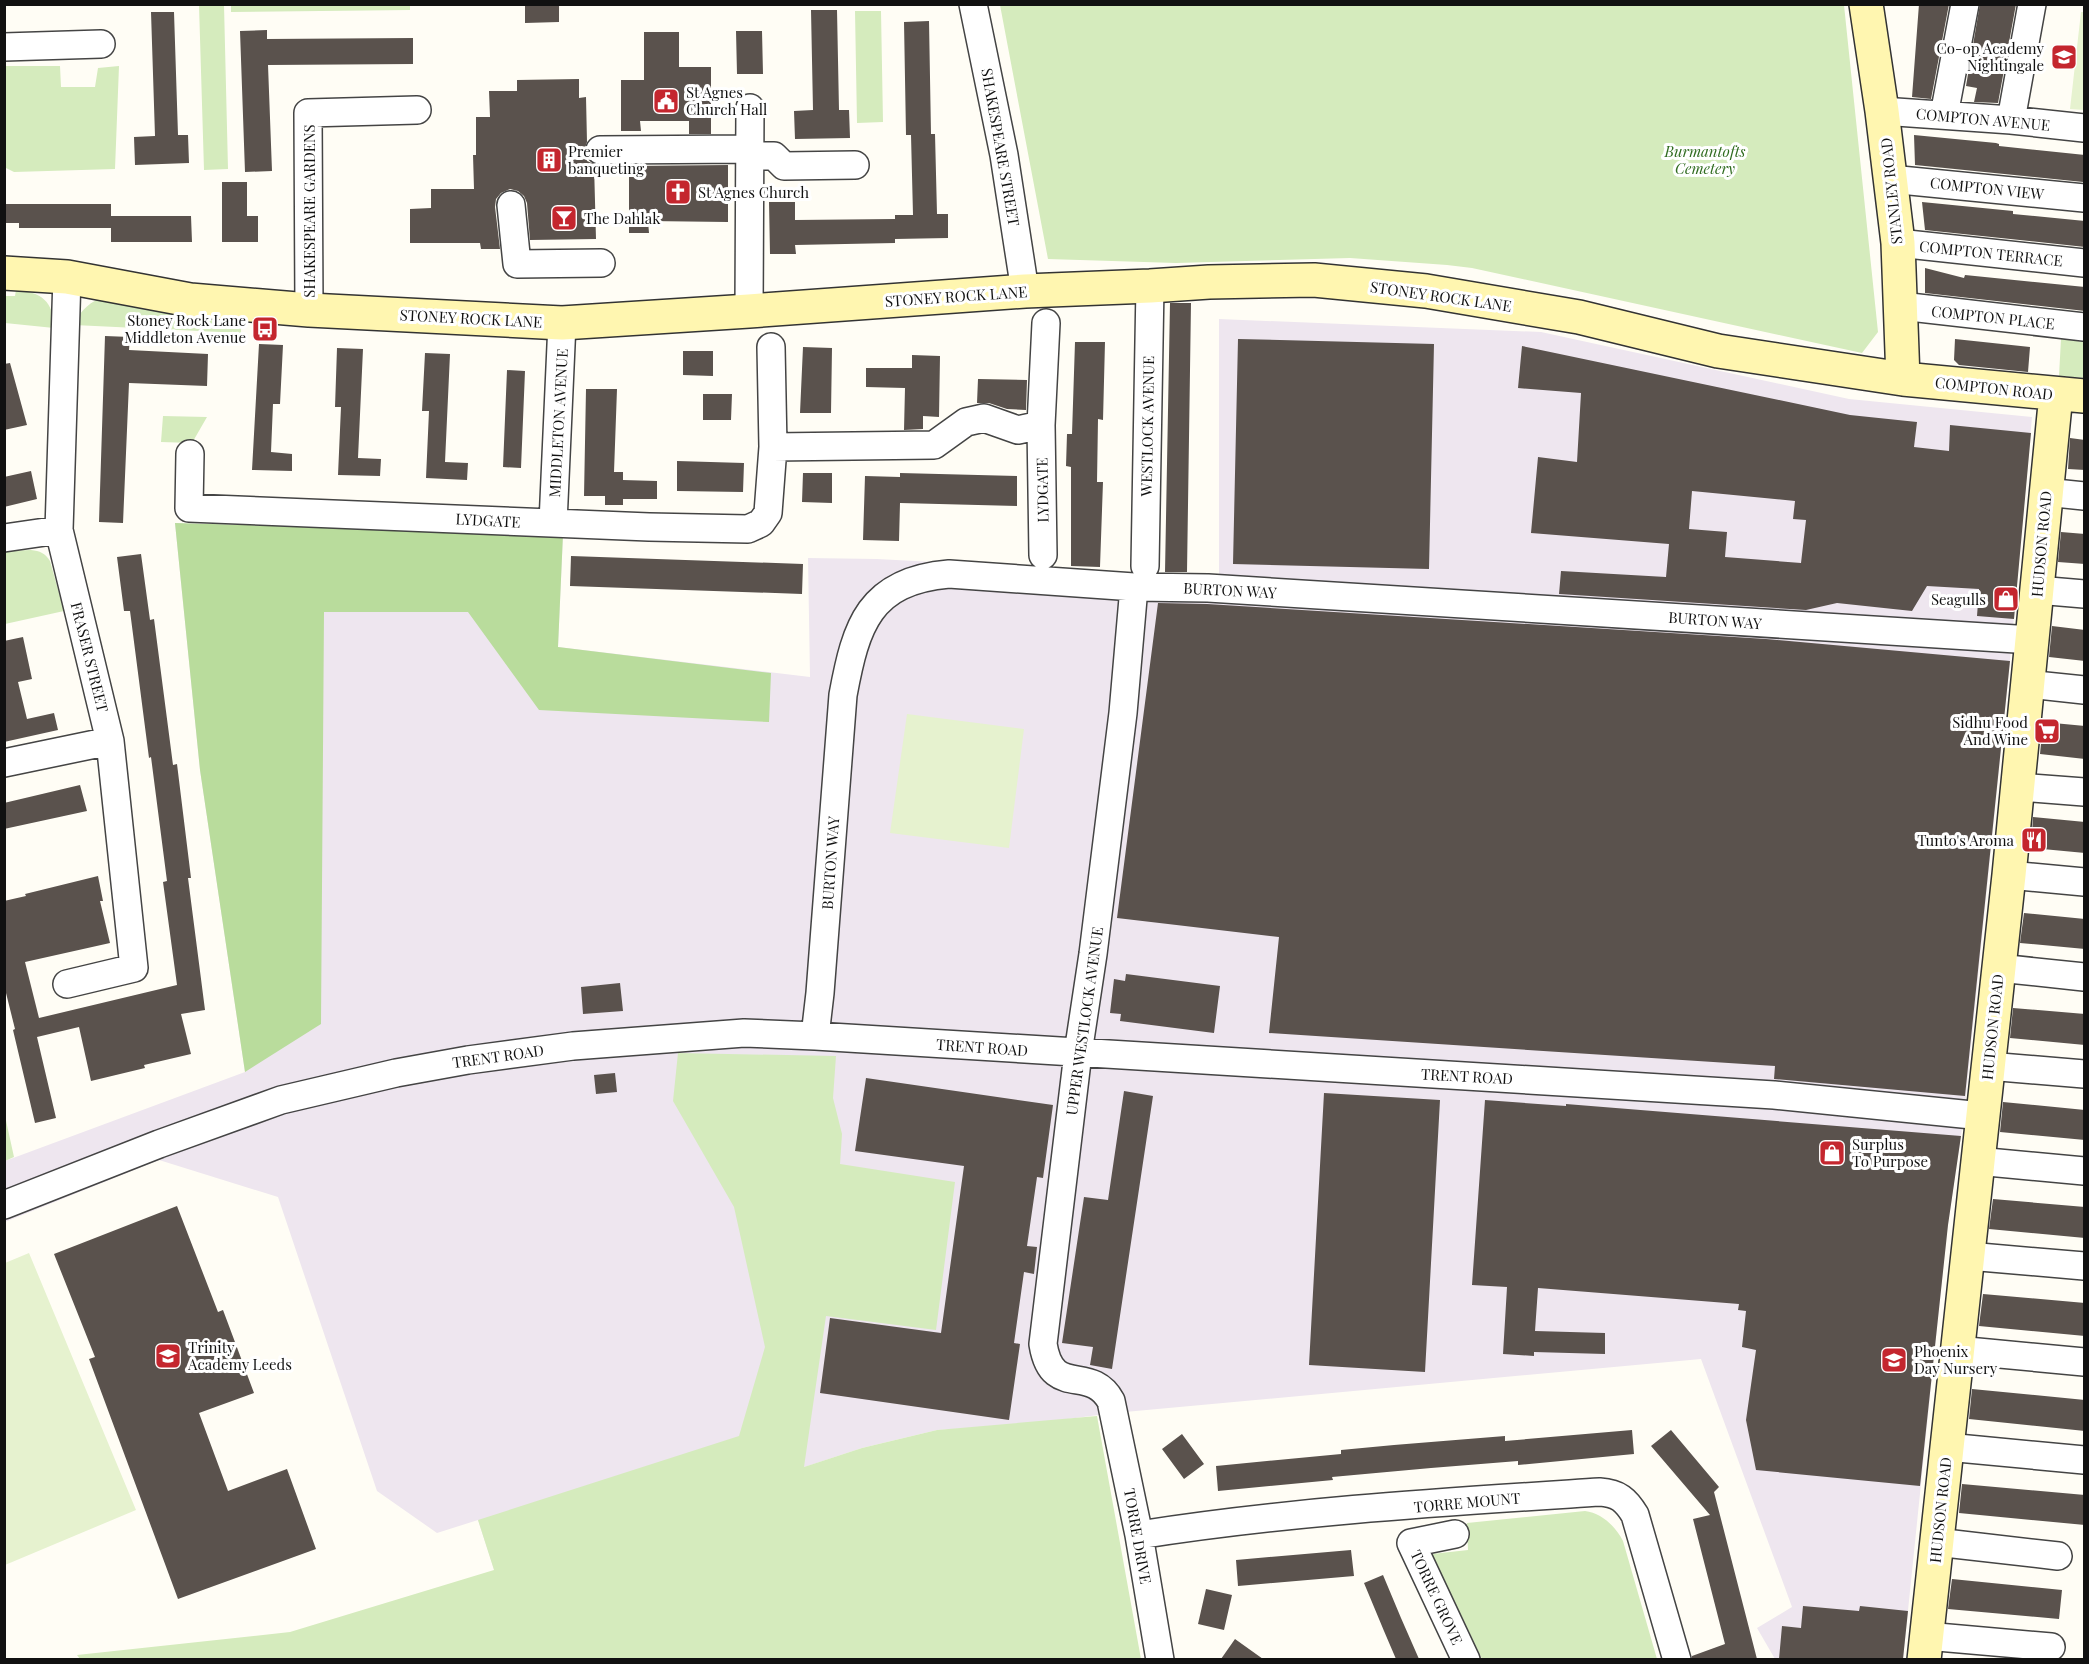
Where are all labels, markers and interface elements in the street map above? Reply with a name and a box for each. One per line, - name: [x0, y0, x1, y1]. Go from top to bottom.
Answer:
- place label: Co-op Academy Nightingale: [1937, 38, 2044, 75]
- school or university icon: Co-op Academy Nightingale: [2049, 42, 2079, 72]
- street label: SHAKESPEARE STREET: [977, 66, 1025, 228]
- place label: St Agnes Church Hall: [686, 82, 767, 119]
- public building icon: St Agnes Church Hall: [651, 86, 681, 116]
- street label: COMPTON AVENUE: [1915, 103, 2051, 135]
- street label: SHAKESPEARE GARDENS: [299, 124, 319, 298]
- street label: STANLEY ROAD: [1875, 137, 1907, 245]
- place label: Premier banqueting: [568, 141, 644, 178]
- park label: Burmantofts Cemetery: [1664, 141, 1746, 178]
- building icon: Premier banqueting: [534, 145, 564, 175]
- street label: COMPTON VIEW: [1929, 172, 2045, 204]
- church icon: St Agnes Church: [663, 177, 693, 207]
- place label: St Agnes Church: [698, 182, 809, 202]
- bar icon: The Dahlak: [549, 203, 579, 233]
- place label: The Dahlak: [584, 208, 661, 228]
- street label: COMPTON TERRACE: [1918, 236, 2064, 270]
- street label: STONEY ROCK LANE: [1369, 276, 1513, 316]
- street label: STONEY ROCK LANE: [884, 281, 1028, 311]
- street label: COMPTON PLACE: [1930, 301, 2056, 333]
- street label: STONEY ROCK LANE: [399, 304, 543, 332]
- place label: Stoney Rock Lane Middleton Avenue: [124, 310, 246, 347]
- bus stop icon: Stoney Rock Lane Middleton Avenue: [250, 314, 280, 344]
- street label: MIDDLETON AVENUE: [544, 348, 572, 498]
- street label: WESTLOCK AVENUE: [1136, 356, 1158, 497]
- street label: COMPTON ROAD: [1934, 372, 2054, 404]
- street label: LYDGATE: [1031, 457, 1053, 523]
- street label: HUDSON ROAD: [2026, 490, 2056, 598]
- street label: LYDGATE: [455, 508, 521, 532]
- street label: BURTON WAY: [1183, 578, 1277, 602]
- shop icon: Seagulls: [1991, 584, 2021, 614]
- place label: Seagulls: [1931, 589, 1986, 609]
- street label: FRASER STREET: [67, 600, 113, 714]
- street label: BURTON WAY: [1668, 607, 1762, 633]
- place label: Sidhu Food And Wine: [1952, 712, 2028, 749]
- supermarket icon: Sidhu Food And Wine: [2032, 716, 2062, 746]
- street label: BURTON WAY: [817, 816, 843, 910]
- restaurant icon: Tunto's Aroma: [2019, 825, 2049, 855]
- place label: Tunto's Aroma: [1917, 830, 2015, 850]
- street label: UPPER WESTLOCK AVENUE: [1061, 925, 1107, 1117]
- street label: HUDSON ROAD: [1976, 973, 2008, 1081]
- street label: TRENT ROAD: [935, 1034, 1029, 1060]
- street label: TRENT ROAD: [451, 1040, 545, 1072]
- street label: TRENT ROAD: [1421, 1064, 1514, 1088]
- place label: Surplus To Purpose: [1852, 1134, 1928, 1171]
- shop icon: Surplus To Purpose: [1817, 1138, 1847, 1168]
- place label: Trinity Academy Leeds: [187, 1337, 292, 1374]
- school or university icon: Trinity Academy Leeds: [153, 1341, 183, 1371]
- place label: Phoenix Day Nursery: [1914, 1341, 1998, 1378]
- school or university icon: Phoenix Day Nursery: [1879, 1345, 1909, 1375]
- street label: HUDSON ROAD: [1924, 1456, 1956, 1564]
- street label: TORRE DRIVE: [1120, 1487, 1156, 1585]
- street label: TORRE MOUNT: [1413, 1487, 1521, 1517]
- street label: TORRE GROVE: [1406, 1546, 1468, 1648]

